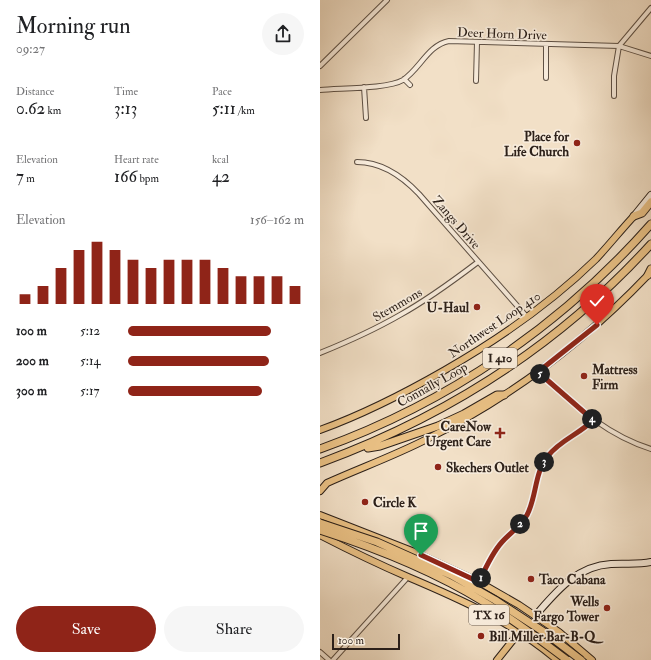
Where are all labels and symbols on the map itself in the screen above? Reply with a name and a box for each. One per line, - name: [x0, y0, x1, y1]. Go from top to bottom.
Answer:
- street label: Deer Horn Drive: [457, 24, 548, 44]
- place label: Place for Life Church: [504, 129, 570, 160]
- marker: Place for Life Church: [572, 138, 582, 148]
- street label: Zangs Drive: [429, 193, 484, 253]
- street label: Stemmons: [370, 284, 426, 325]
- pin: [580, 284, 614, 325]
- street label: Northwest Loop 410: [445, 288, 544, 362]
- place label: U-Haul: [427, 300, 470, 316]
- marker: U-Haul: [472, 302, 482, 312]
- road number: I 410: [483, 348, 517, 368]
- street label: Connally Loop: [394, 359, 471, 412]
- place label: Mattress Firm: [591, 362, 638, 393]
- pin: 5: [530, 364, 550, 384]
- marker: Mattress Firm: [579, 371, 589, 381]
- pin: 4: [582, 409, 602, 429]
- place label: CareNow Urgent Care: [425, 419, 492, 451]
- marker: CareNow Urgent Care: [494, 427, 506, 439]
- pin: 3: [534, 452, 554, 472]
- place label: Skechers Outlet: [446, 460, 529, 476]
- marker: Skechers Outlet: [433, 462, 443, 472]
- place label: Circle K: [373, 495, 417, 511]
- marker: Circle K: [360, 497, 370, 507]
- pin: [404, 514, 438, 555]
- pin: 2: [510, 514, 530, 534]
- pin: 1: [471, 568, 491, 588]
- place label: Taco Cabana: [538, 572, 606, 588]
- marker: Taco Cabana: [526, 574, 536, 584]
- place label: Wells Fargo Tower: [533, 594, 600, 626]
- marker: Wells Fargo Tower: [602, 603, 612, 613]
- road number: TX 16: [469, 605, 509, 625]
- place label: Bill Miller Bar-B-Q: [489, 629, 604, 645]
- marker: Bill Miller Bar-B-Q: [476, 631, 486, 641]
- scale bar: [332, 632, 400, 651]

